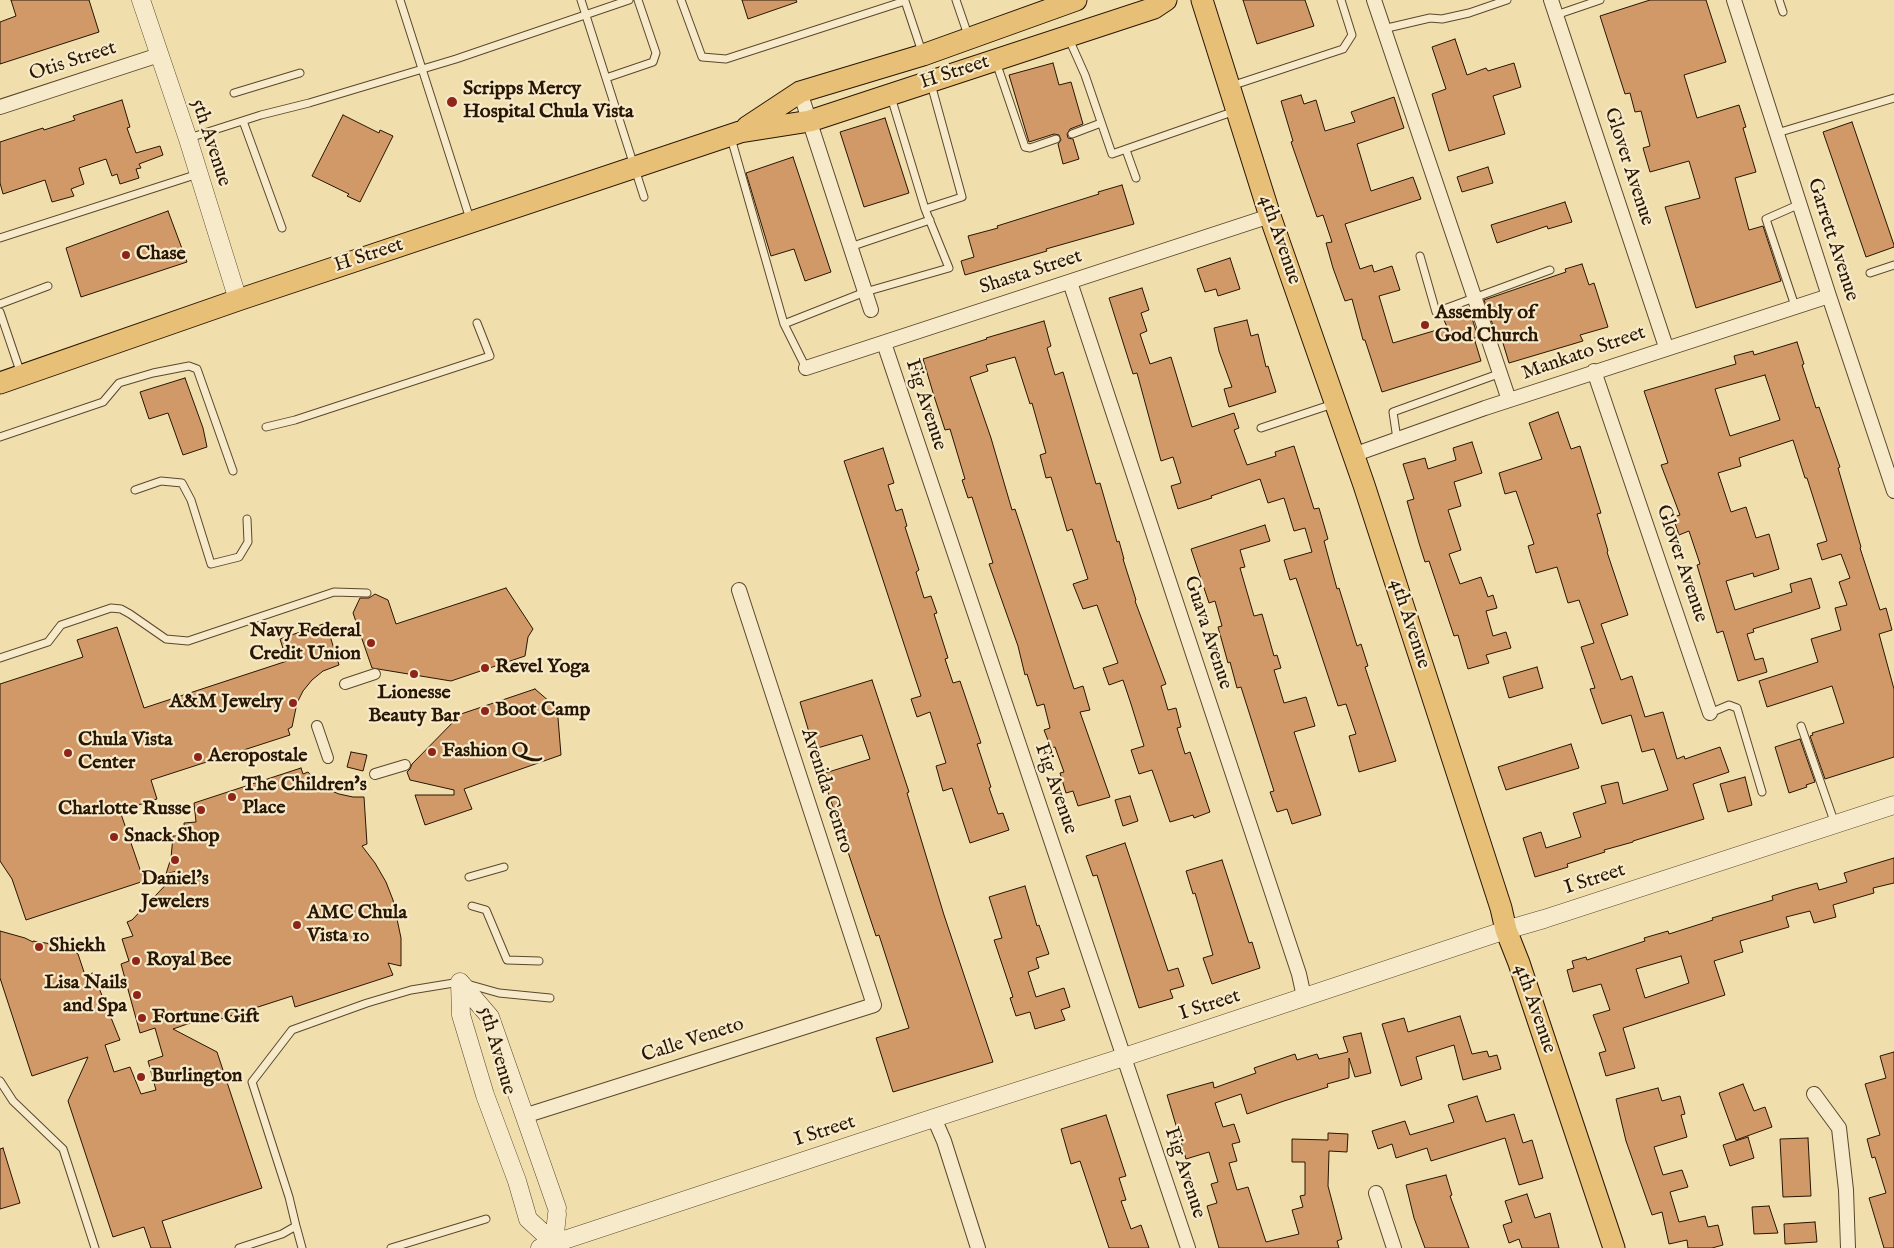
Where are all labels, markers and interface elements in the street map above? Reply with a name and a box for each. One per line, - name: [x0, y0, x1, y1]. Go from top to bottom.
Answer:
- street label: Otis Street: [27, 37, 119, 87]
- street label: H Street: [917, 51, 993, 95]
- place label: Scripps Mercy Hospital Chula Vista: [463, 78, 634, 125]
- marker: Scripps Mercy Hospital Chula Vista: [445, 95, 459, 109]
- street label: 5th Avenue: [185, 96, 235, 190]
- street label: Glover Avenue: [1598, 105, 1658, 229]
- street label: Garrett Avenue: [1801, 176, 1863, 304]
- street label: 4th Avenue: [1253, 192, 1305, 288]
- street label: H Street: [331, 234, 407, 278]
- place label: Chase: [136, 243, 186, 267]
- street label: Shasta Street: [977, 245, 1085, 301]
- marker: Chase: [120, 249, 132, 261]
- place label: Assembly of God Church: [1435, 302, 1538, 349]
- marker: Assembly of God Church: [1419, 319, 1431, 331]
- street label: Mankato Street: [1519, 322, 1649, 386]
- street label: Fig Avenue: [899, 356, 951, 454]
- street label: Glover Avenue: [1650, 502, 1712, 626]
- street label: Guava Avenue: [1177, 573, 1237, 693]
- street label: 4th Avenue: [1383, 576, 1435, 672]
- place label: Navy Federal Credit Union: [249, 620, 361, 667]
- marker: Navy Federal Credit Union: [365, 637, 377, 649]
- place label: Revel Yoga: [495, 656, 590, 680]
- marker: Revel Yoga: [479, 662, 491, 674]
- marker: Lionesse Beauty Bar: [408, 668, 420, 680]
- place label: Lionesse Beauty Bar: [368, 682, 460, 729]
- place label: A&M Jewelry: [170, 691, 283, 715]
- marker: A&M Jewelry: [287, 697, 299, 709]
- place label: Boot Camp: [495, 699, 590, 723]
- marker: Boot Camp: [479, 705, 491, 717]
- street label: Avenida Centro: [795, 726, 857, 856]
- place label: Chula Vista Center: [78, 729, 173, 776]
- place label: Fashion Q: [442, 740, 528, 764]
- street label: Fig Avenue: [1028, 740, 1082, 838]
- place label: Aeropostale: [208, 745, 308, 769]
- marker: Fashion Q: [426, 746, 438, 758]
- marker: Chula Vista Center: [62, 747, 74, 759]
- marker: Aeropostale: [192, 751, 204, 763]
- place label: The Children's Place: [242, 774, 367, 821]
- marker: The Children's Place: [226, 791, 238, 803]
- place label: Charlotte Russe: [58, 798, 191, 822]
- marker: Charlotte Russe: [195, 804, 207, 816]
- place label: Snack Shop: [124, 825, 220, 849]
- marker: Snack Shop: [108, 831, 120, 843]
- marker: Daniel's Jewelers: [169, 854, 181, 866]
- street label: I Street: [1561, 859, 1629, 901]
- place label: Daniel's Jewelers: [141, 868, 209, 915]
- place label: AMC Chula Vista 10: [307, 902, 407, 949]
- marker: AMC Chula Vista 10: [291, 919, 303, 931]
- place label: Shiekh: [49, 935, 106, 959]
- marker: Shiekh: [33, 941, 45, 953]
- place label: Royal Bee: [146, 949, 231, 973]
- marker: Royal Bee: [130, 955, 142, 967]
- street label: 4th Avenue: [1508, 961, 1560, 1057]
- place label: Lisa Nails and Spa: [44, 972, 127, 1019]
- street label: I Street: [1176, 985, 1244, 1027]
- marker: Lisa Nails and Spa: [131, 989, 143, 1001]
- street label: 5th Avenue: [472, 1004, 520, 1098]
- place label: Fortune Gift: [152, 1006, 259, 1030]
- marker: Fortune Gift: [136, 1012, 148, 1024]
- street label: Calle Veneto: [639, 1013, 747, 1069]
- place label: Burlington: [151, 1065, 243, 1089]
- marker: Burlington: [135, 1071, 147, 1083]
- street label: I Street: [791, 1111, 859, 1153]
- street label: Fig Avenue: [1158, 1124, 1210, 1222]

